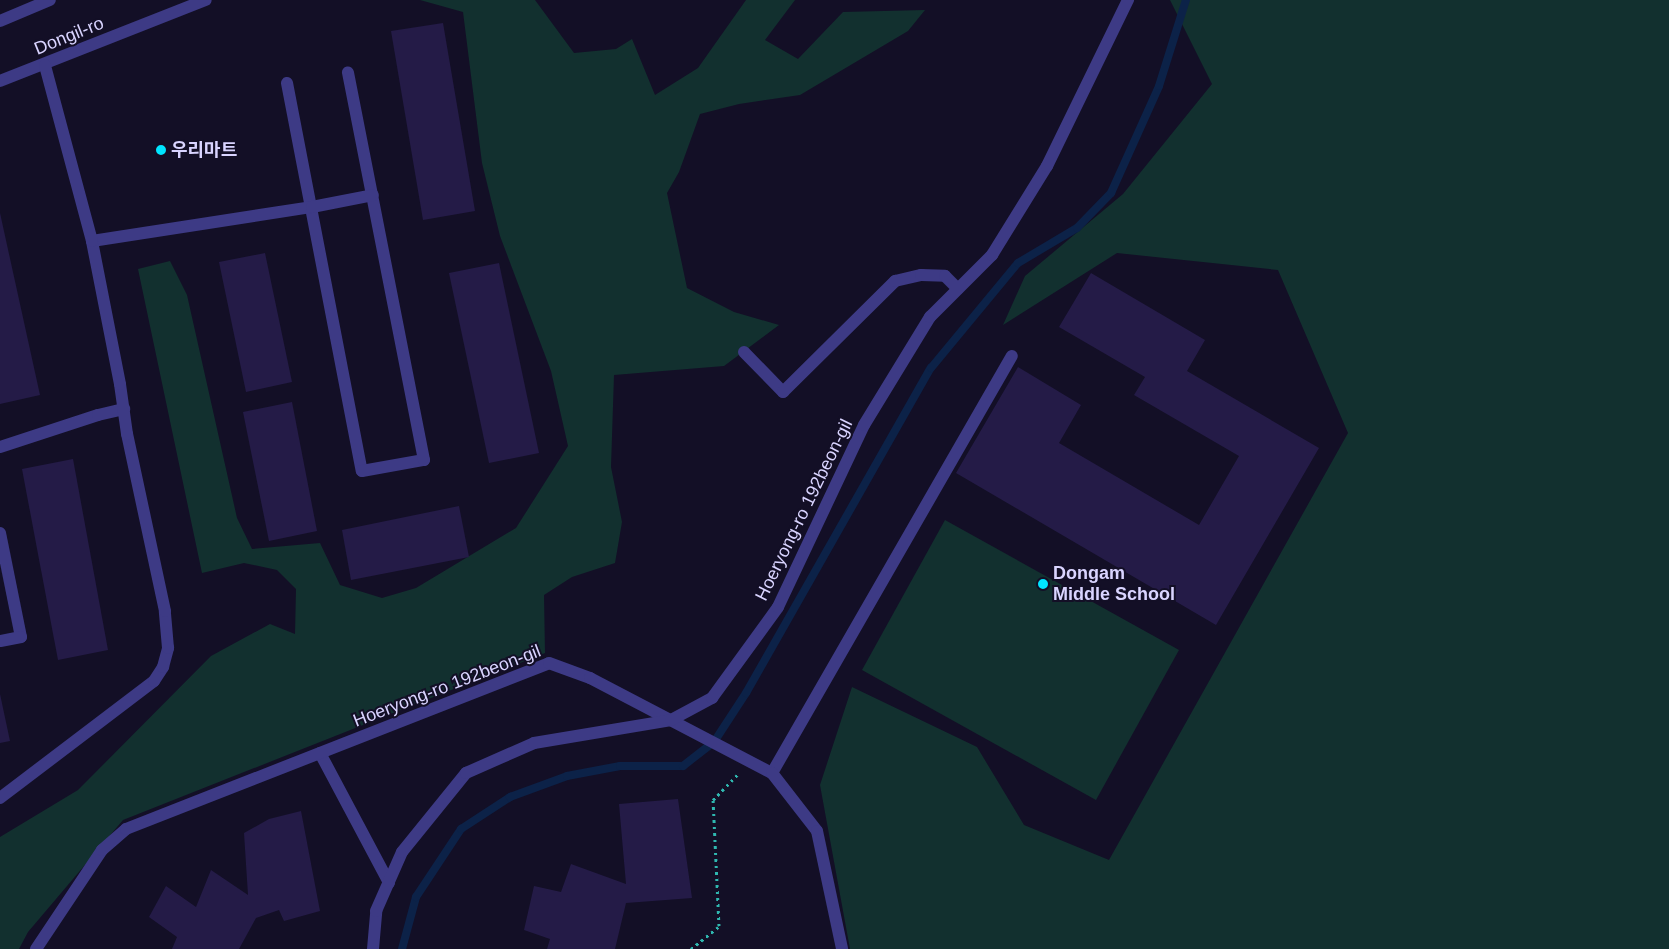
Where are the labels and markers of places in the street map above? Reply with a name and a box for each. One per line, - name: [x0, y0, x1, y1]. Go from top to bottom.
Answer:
- place label: 우리마트: [171, 139, 237, 161]
- marker: 우리마트: [155, 144, 167, 156]
- place label: Dongam Middle School: [1053, 563, 1175, 606]
- marker: Dongam Middle School: [1037, 578, 1049, 590]

